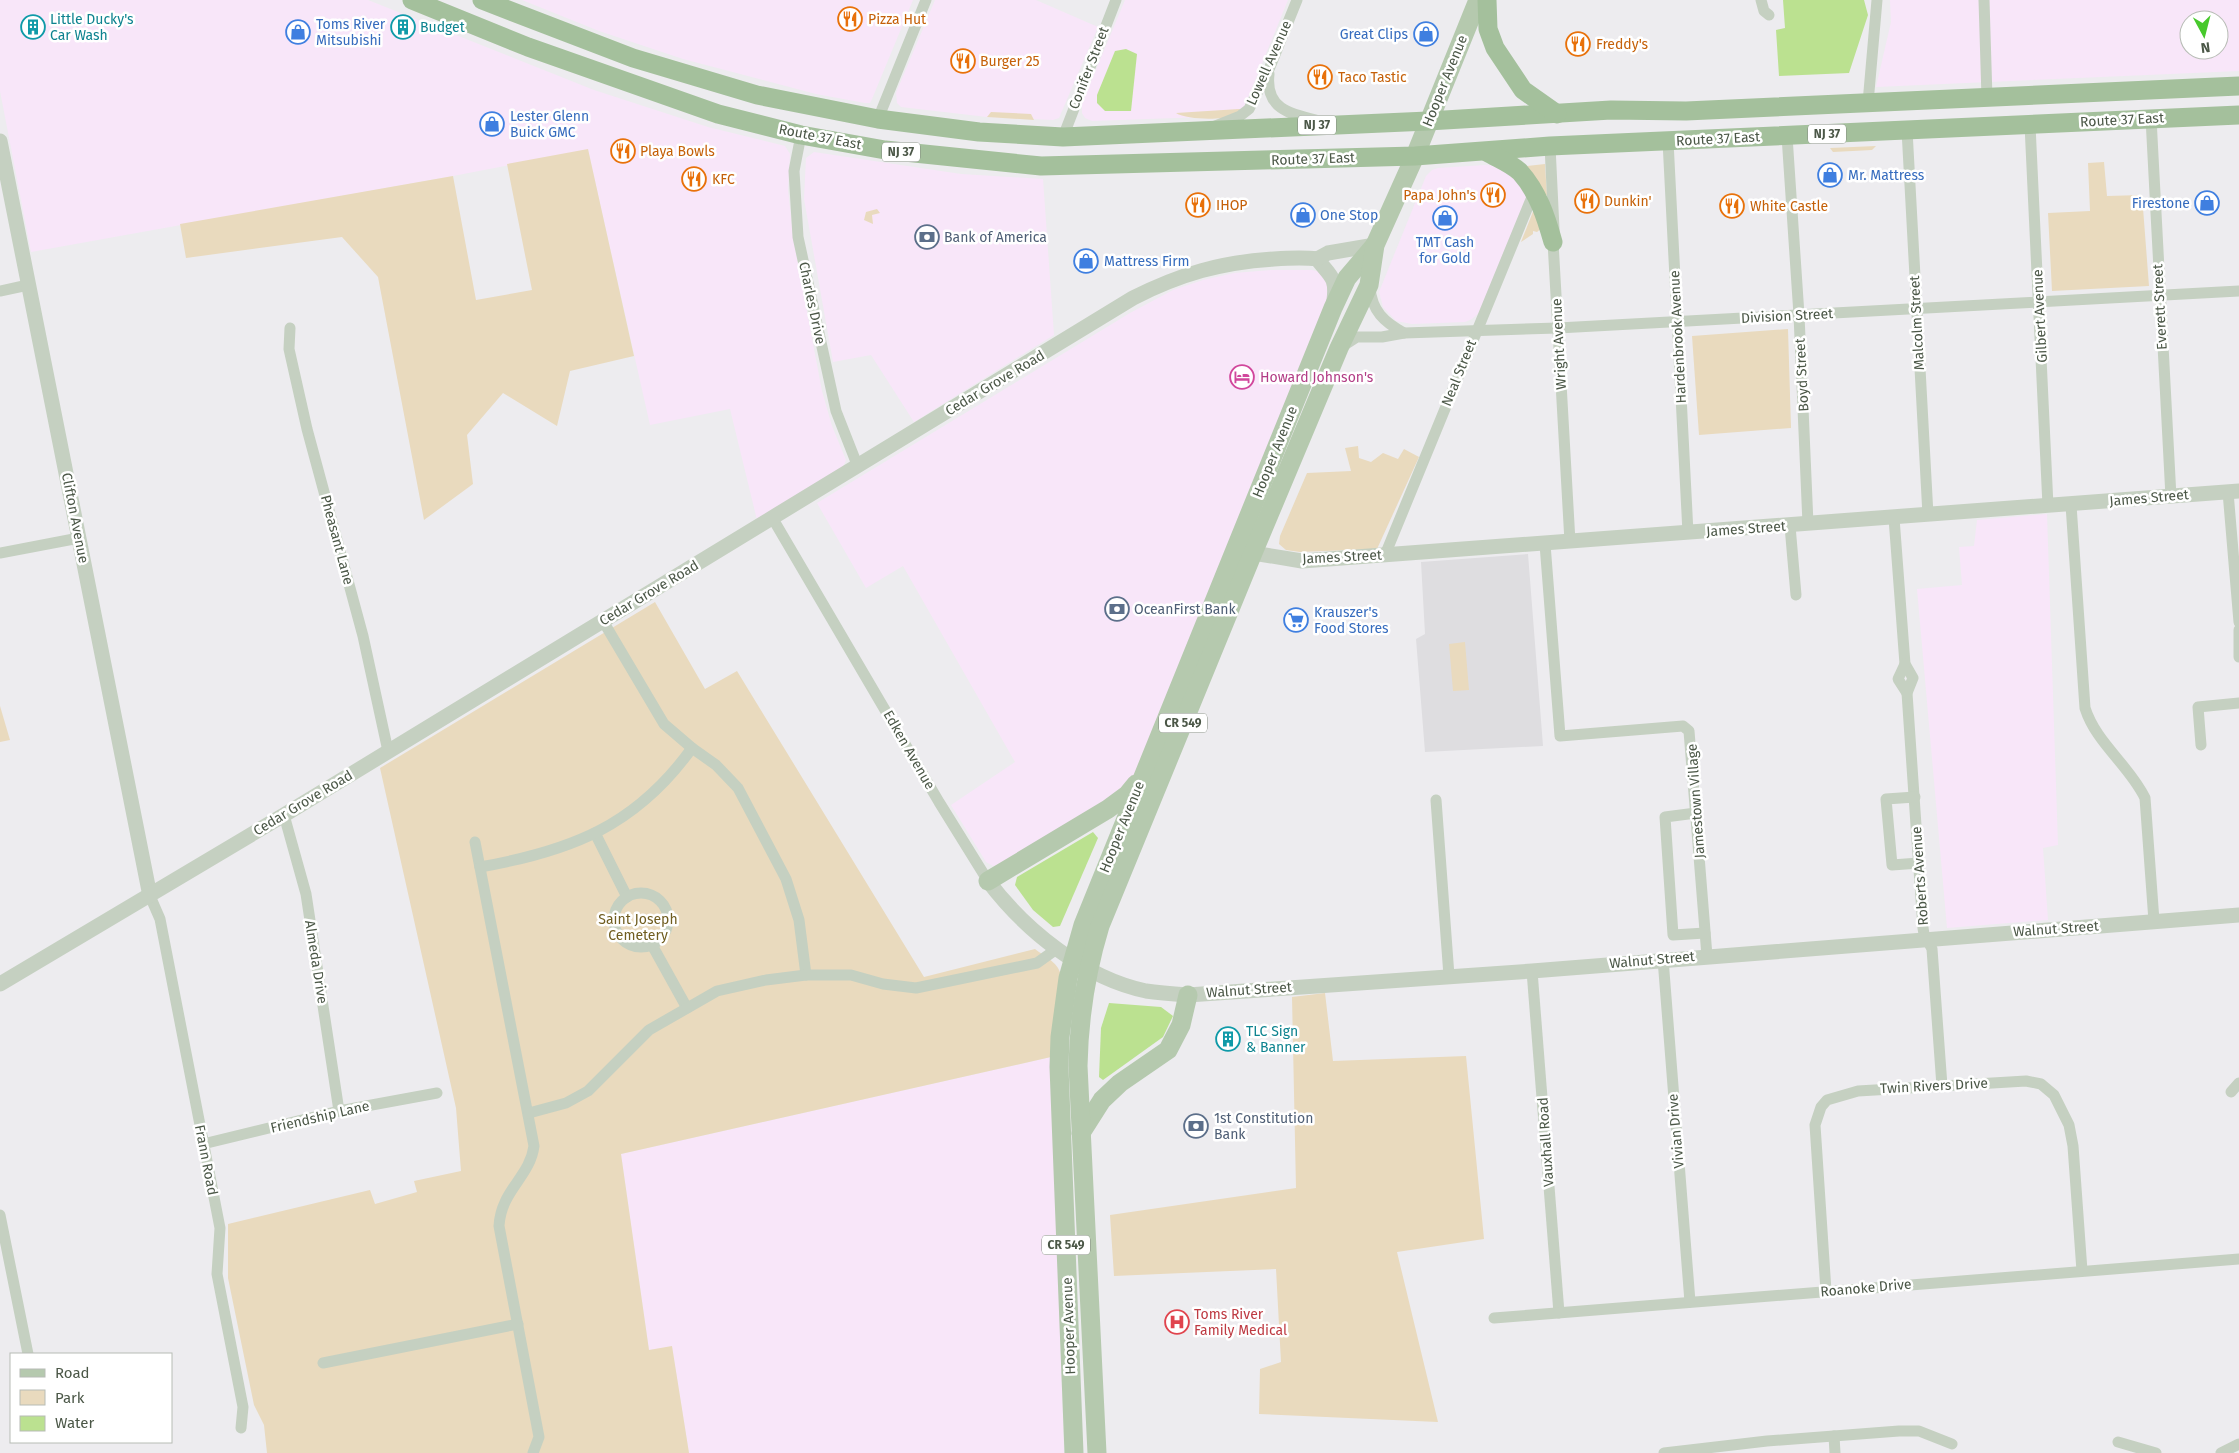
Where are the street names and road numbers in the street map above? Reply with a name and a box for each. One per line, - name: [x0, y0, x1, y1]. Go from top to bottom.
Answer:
- street label: Lowell Avenue: [1243, 18, 1295, 108]
- street label: Conifer Street: [1065, 23, 1113, 112]
- street label: Hooper Avenue: [1419, 33, 1471, 129]
- street label: Route 37 East: [2080, 109, 2165, 131]
- road number: NJ 37: [1298, 116, 1336, 134]
- street label: Route 37 East: [777, 121, 864, 154]
- road number: NJ 37: [1808, 125, 1846, 144]
- street label: Route 37 East: [1676, 128, 1761, 150]
- road number: NJ 37: [882, 142, 920, 162]
- street label: Route 37 East: [1271, 149, 1356, 169]
- street label: Charles Drive: [795, 260, 829, 346]
- street label: Everett Street: [2149, 263, 2171, 350]
- street label: Gilbert Avenue: [2029, 269, 2051, 363]
- street label: Hardenbrook Avenue: [1666, 270, 1690, 404]
- street label: Malcolm Street: [1906, 274, 1928, 371]
- street label: Wright Avenue: [1548, 298, 1570, 390]
- street label: Division Street: [1740, 305, 1835, 327]
- street label: Neal Street: [1438, 336, 1480, 409]
- street label: Boyd Street: [1792, 337, 1812, 412]
- street label: Cedar Grove Road: [942, 347, 1048, 419]
- street label: Hooper Avenue: [1249, 404, 1301, 500]
- street label: Clifton Avenue: [58, 471, 92, 565]
- street label: James Street: [2109, 486, 2190, 510]
- street label: Pheasant Lane: [317, 493, 357, 587]
- street label: James Street: [1706, 518, 1787, 540]
- street label: James Street: [1302, 546, 1383, 568]
- street label: Cedar Grove Road: [596, 557, 702, 629]
- street label: Edken Avenue: [879, 707, 939, 793]
- road number: CR 549: [1159, 714, 1207, 732]
- street label: Jamestown Village: [1684, 743, 1708, 859]
- street label: Cedar Grove Road: [250, 767, 356, 839]
- street label: Hooper Avenue: [1096, 779, 1148, 875]
- street label: Roberts Avenue: [1908, 826, 1932, 926]
- street label: Walnut Street: [2013, 917, 2100, 940]
- street label: Almeda Drive: [301, 919, 331, 1005]
- street label: Walnut Street: [1609, 948, 1696, 972]
- street label: Walnut Street: [1206, 978, 1293, 1001]
- street label: Twin Rivers Drive: [1880, 1075, 1988, 1097]
- street label: Vivian Drive: [1664, 1093, 1688, 1169]
- street label: Friendship Lane: [269, 1097, 371, 1137]
- street label: Vauxhall Road: [1534, 1097, 1558, 1187]
- street label: Frann Road: [191, 1123, 221, 1197]
- road number: CR 549: [1042, 1236, 1090, 1254]
- street label: Roanoke Drive: [1820, 1276, 1912, 1300]
- street label: Hooper Avenue: [1059, 1277, 1079, 1375]

